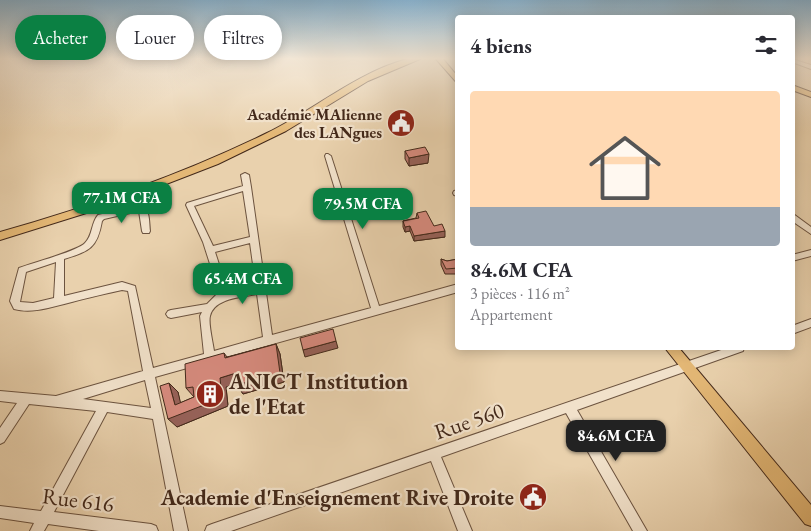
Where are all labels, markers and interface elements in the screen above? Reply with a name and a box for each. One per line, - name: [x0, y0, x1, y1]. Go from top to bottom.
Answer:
- chip: Acheter: [15, 15, 106, 60]
- chip: Louer: [116, 15, 194, 60]
- chip: Filtres: [204, 15, 282, 60]
- icon: filters: [752, 31, 780, 59]
- text: 4 biens: [470, 32, 532, 59]
- place label: Académie MAlienne des LANgues: [246, 104, 382, 143]
- public building icon: Académie MAlienne des LANgues: [386, 108, 416, 138]
- icon: home: [580, 123, 670, 213]
- pin: 77.1M CFA: [65, 182, 179, 224]
- text: 77.1M CFA: [83, 187, 161, 208]
- pin: 79.5M CFA: [306, 188, 420, 230]
- text: 79.5M CFA: [324, 193, 402, 214]
- text: 84.6M CFA: [470, 256, 573, 283]
- pin: 65.4M CFA: [186, 262, 300, 305]
- text: 65.4M CFA: [204, 268, 282, 289]
- text: 3 pièces · 116 m²: [470, 283, 570, 304]
- text: Appartement: [470, 304, 553, 325]
- place label: ANICT Institution de l'Etat: [228, 367, 409, 421]
- building icon: ANICT Institution de l'Etat: [195, 379, 225, 409]
- street label: Rue 560: [430, 395, 508, 446]
- pin: 84.6M CFA: [559, 420, 673, 462]
- text: 84.6M CFA: [577, 425, 655, 446]
- street label: Rue 616: [41, 481, 116, 519]
- public building icon: Academie d'Enseignement Rive Droite: [518, 482, 548, 512]
- place label: Academie d'Enseignement Rive Droite: [160, 483, 514, 512]

